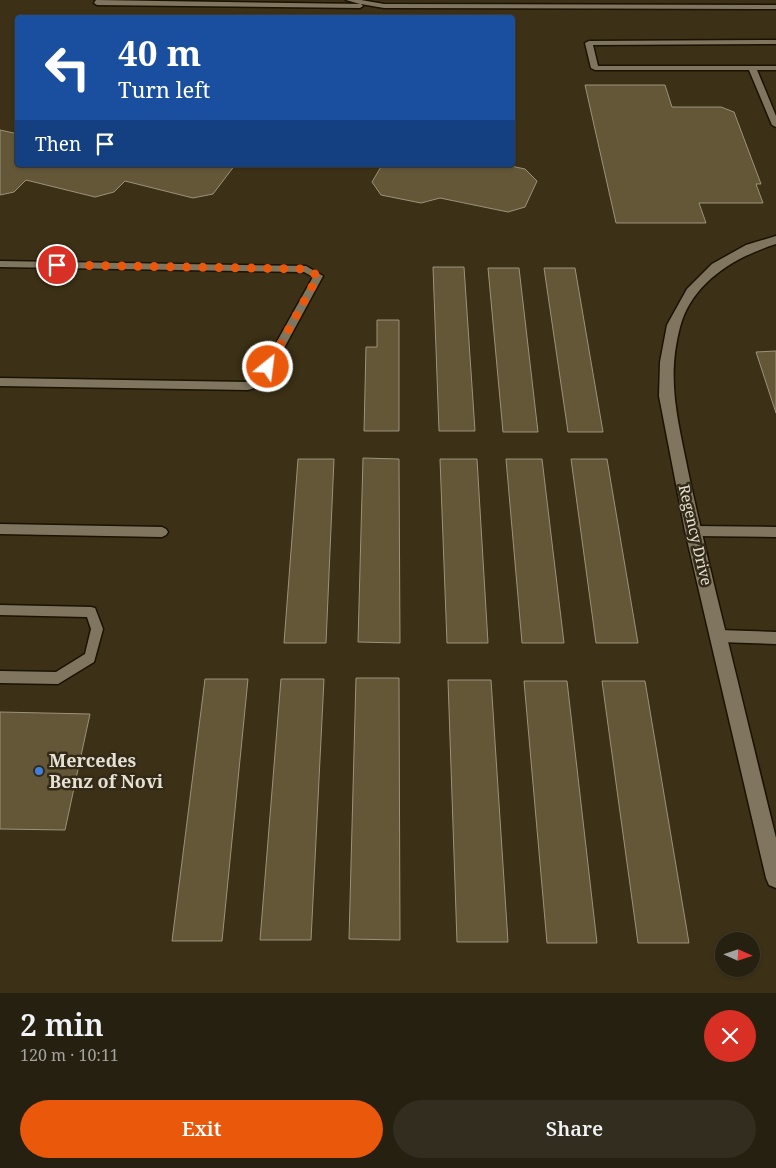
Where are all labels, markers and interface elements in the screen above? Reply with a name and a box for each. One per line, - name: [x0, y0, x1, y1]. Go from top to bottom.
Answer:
- text: 40 m: [118, 29, 201, 76]
- icon: left: [35, 35, 100, 100]
- text: Turn left: [118, 74, 210, 104]
- icon: arrive: [91, 130, 119, 158]
- text: Then: [35, 131, 81, 157]
- pin: [36, 244, 78, 286]
- icon: arrive: [43, 251, 71, 279]
- position arrow: [241, 340, 293, 392]
- street label: Regency Drive: [675, 482, 717, 587]
- place label: Mercedes Benz of Novi: [49, 748, 164, 793]
- marker: Mercedes Benz of Novi: [33, 765, 45, 777]
- north arrow: [715, 932, 760, 978]
- map controls: [715, 932, 760, 977]
- text: 2 min: [20, 1004, 104, 1045]
- button: close: [704, 1010, 756, 1062]
- text: 120 m · 10:11: [20, 1044, 119, 1066]
- button: Exit: [20, 1100, 383, 1158]
- button: Share: [393, 1100, 756, 1158]

